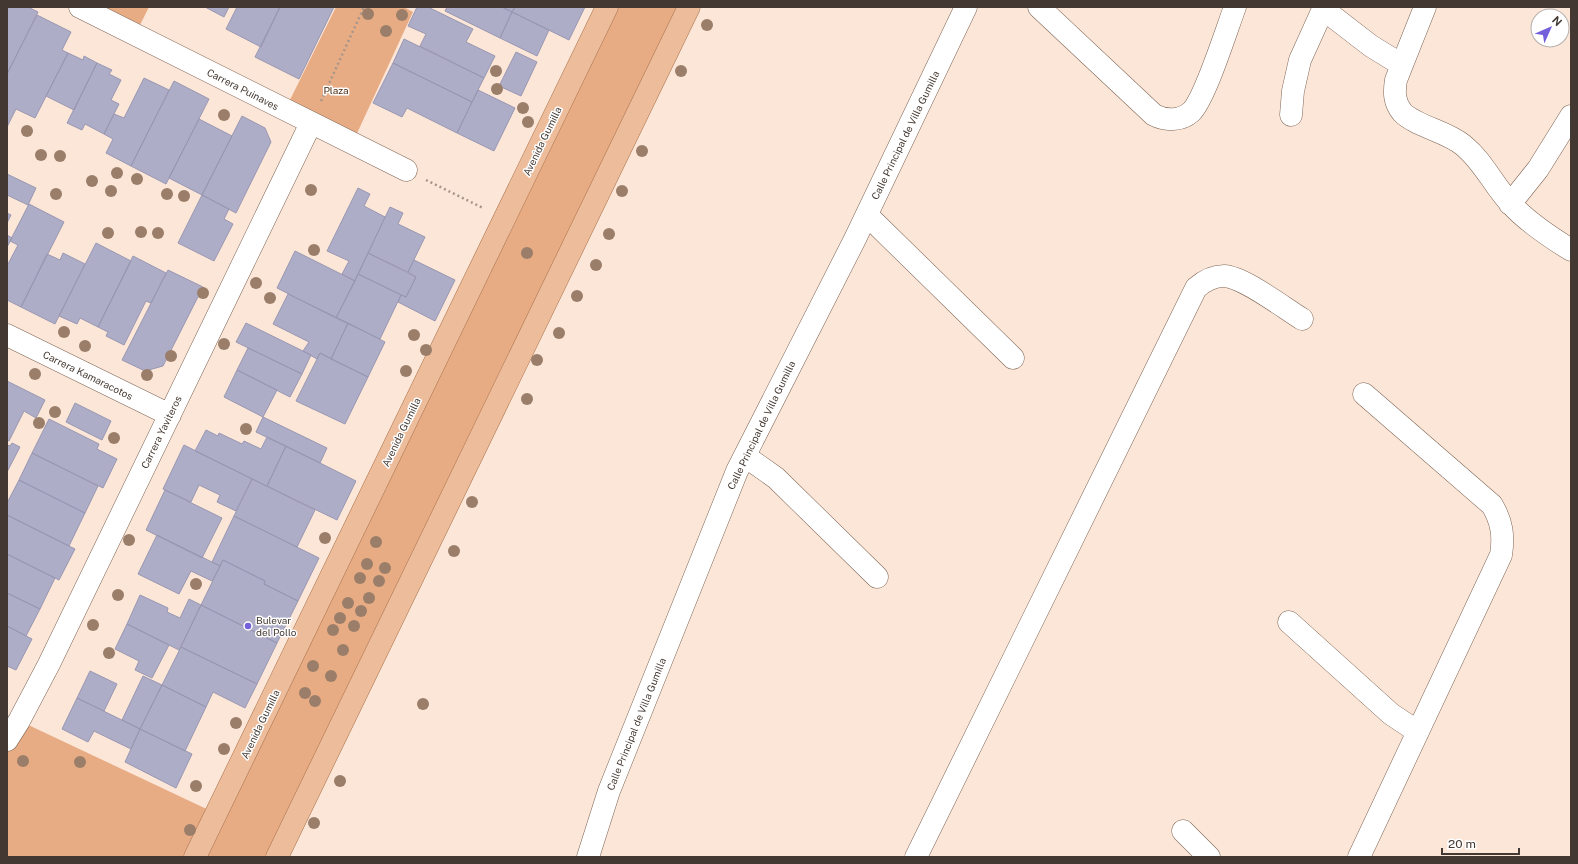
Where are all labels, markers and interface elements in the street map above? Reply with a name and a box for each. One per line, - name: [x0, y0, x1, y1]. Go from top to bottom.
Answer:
- north arrow: [1530, 8, 1570, 48]
- text: N: [1550, 14, 1564, 28]
- street label: Carrera Puinaves: [205, 66, 281, 112]
- street label: Calle Principal de Villa Gumilla: [869, 69, 941, 201]
- park label: Plaza: [323, 84, 349, 96]
- street label: Avenida Gumilla: [520, 105, 564, 177]
- street label: Carrera Kamaracotos: [41, 348, 135, 402]
- street label: Calle Principal de Villa Gumilla: [725, 359, 797, 491]
- street label: Carrera Yaviteros: [138, 394, 184, 470]
- street label: Avenida Gumilla: [379, 396, 423, 468]
- place label: Bulevar del Pollo: [256, 614, 297, 638]
- marker: Bulevar del Pollo: [243, 621, 253, 631]
- street label: Calle Principal de Villa Gumilla: [604, 656, 668, 792]
- street label: Avenida Gumilla: [238, 688, 282, 760]
- scale bar: [1442, 830, 1519, 856]
- text: 20 m: [1448, 837, 1476, 851]

